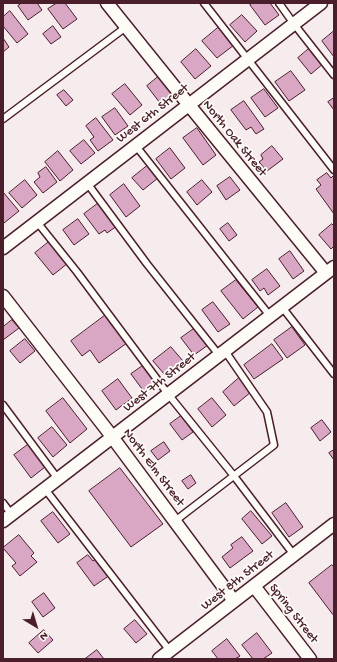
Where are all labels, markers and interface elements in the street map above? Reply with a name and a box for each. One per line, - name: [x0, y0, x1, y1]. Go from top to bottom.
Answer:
- street label: West 6th Street: [114, 81, 192, 147]
- street label: North Oak Street: [198, 98, 270, 180]
- street label: West 7th Street: [121, 350, 199, 416]
- street label: North Elm Street: [119, 426, 187, 510]
- street label: West 8th Street: [198, 548, 278, 614]
- street label: Spring Street: [265, 581, 321, 647]
- north arrow: [16, 606, 56, 646]
- text: N: [37, 629, 50, 642]

